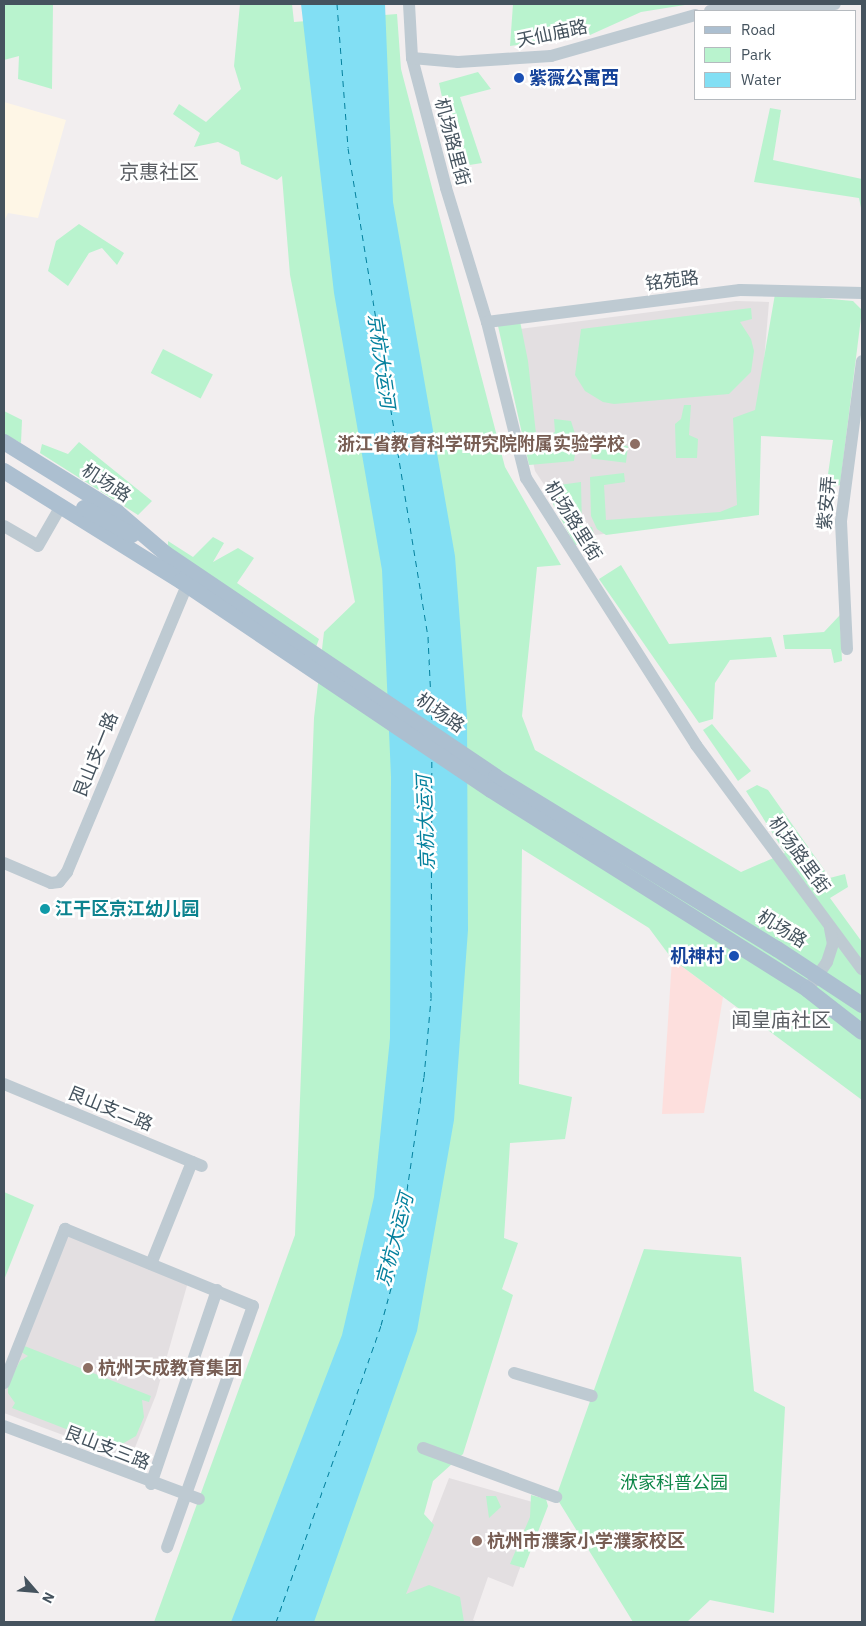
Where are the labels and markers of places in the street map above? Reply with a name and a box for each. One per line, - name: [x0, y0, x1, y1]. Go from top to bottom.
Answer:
- place label: 紫薇公寓西: [529, 67, 619, 89]
- marker: 紫薇公寓西: [513, 72, 525, 84]
- place label: 浙江省教育科学研究院附属实验学校: [337, 433, 625, 455]
- marker: 浙江省教育科学研究院附属实验学校: [629, 438, 641, 450]
- place label: 江干区京江幼儿园: [55, 898, 199, 920]
- marker: 江干区京江幼儿园: [39, 903, 51, 915]
- place label: 机神村: [670, 945, 724, 967]
- marker: 机神村: [728, 950, 740, 962]
- place label: 杭州天成教育集团: [98, 1357, 242, 1379]
- marker: 杭州天成教育集团: [82, 1362, 94, 1374]
- place label: 杭州市濮家小学濮家校区: [487, 1530, 685, 1552]
- marker: 杭州市濮家小学濮家校区: [471, 1535, 483, 1547]

